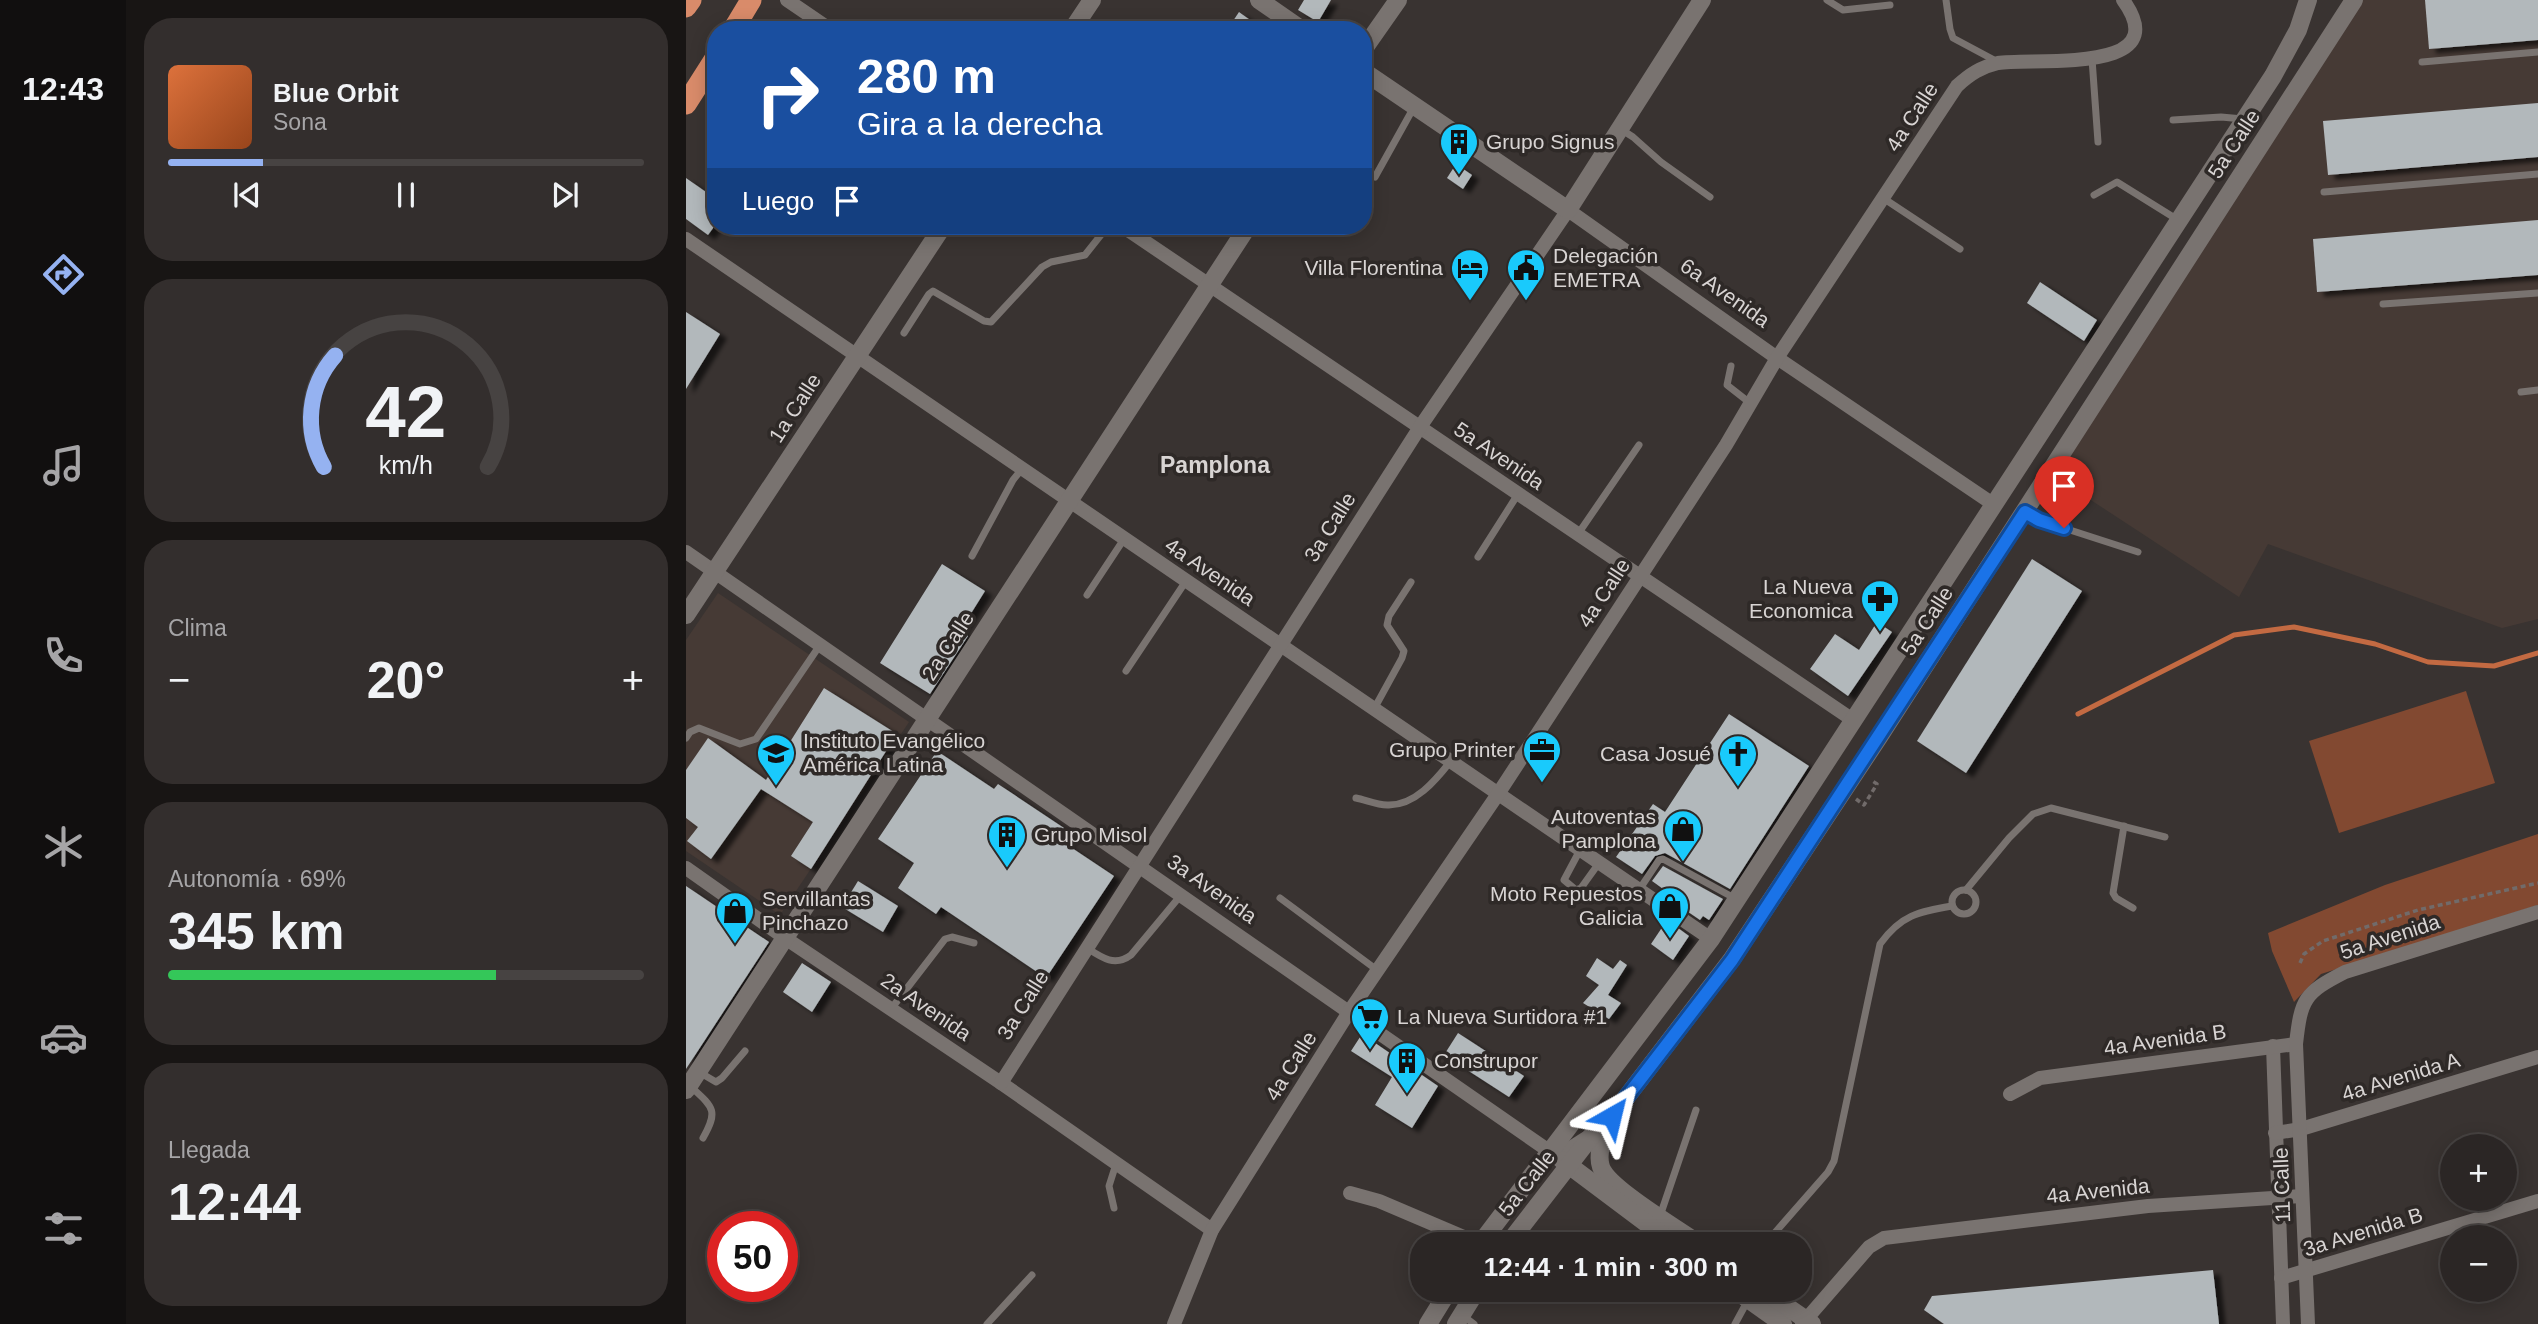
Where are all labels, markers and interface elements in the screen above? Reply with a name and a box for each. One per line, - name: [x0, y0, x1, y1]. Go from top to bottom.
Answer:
- icon: right: [742, 49, 833, 140]
- text: 280 m: [857, 49, 996, 103]
- text: 12:43: [22, 71, 104, 107]
- text: Blue Orbit: [273, 78, 399, 108]
- street label: 4a Calle: [1881, 78, 1942, 155]
- street label: 5a Calle: [2203, 105, 2264, 182]
- text: Gira a la derecha: [857, 106, 1102, 142]
- text: Sona: [273, 109, 327, 135]
- building icon: Grupo Signus: [1438, 121, 1480, 176]
- place label: Grupo Signus: [1486, 130, 1614, 153]
- icon: previous: [228, 176, 266, 214]
- icon: pause: [387, 176, 425, 214]
- icon: next: [546, 176, 584, 214]
- icon: arrive: [828, 182, 866, 220]
- text: Luego: [742, 186, 814, 216]
- place label: Delegación EMETRA: [1553, 244, 1658, 291]
- hotel icon: Villa Florentina: [1449, 247, 1491, 302]
- public building icon: Delegación EMETRA: [1505, 247, 1547, 302]
- icon: directions: [39, 250, 88, 299]
- street label: 6a Avenida: [1676, 253, 1775, 332]
- place label: Villa Florentina: [1304, 256, 1443, 279]
- street label: 1a Calle: [764, 369, 825, 446]
- text: 42: [366, 371, 446, 452]
- street label: 5a Avenida: [1450, 417, 1549, 494]
- icon: music: [39, 441, 88, 490]
- text: km/h: [379, 451, 433, 479]
- district label: Pamplona: [1160, 452, 1270, 478]
- pin: [2034, 456, 2094, 528]
- icon: arrive: [2045, 467, 2083, 505]
- street label: 3a Calle: [1299, 488, 1360, 566]
- street label: 4a Avenida: [1161, 533, 1260, 610]
- street label: 4a Calle: [1573, 554, 1634, 631]
- place label: La Nueva Economica: [1749, 575, 1853, 622]
- pharmacy icon: La Nueva Economica: [1859, 578, 1901, 633]
- street label: 5a Calle: [1896, 582, 1957, 659]
- street label: 2a Calle: [917, 607, 978, 684]
- text: Clima: [168, 615, 227, 641]
- icon: phone: [39, 631, 88, 680]
- text: 20°: [367, 651, 445, 709]
- text: −: [168, 659, 190, 701]
- text: +: [622, 659, 644, 701]
- place label: Instituto Evangélico América Latina: [803, 729, 985, 776]
- office icon: Grupo Printer: [1521, 729, 1563, 784]
- school or university icon: Instituto Evangélico América Latina: [755, 732, 797, 787]
- church icon: Casa Josué: [1717, 733, 1759, 788]
- place label: Grupo Printer: [1389, 738, 1515, 761]
- place label: Casa Josué: [1600, 742, 1711, 765]
- place label: Autoventas Pamplona: [1551, 805, 1656, 852]
- shop icon: Autoventas Pamplona: [1662, 808, 1704, 863]
- building icon: Grupo Misol: [986, 814, 1028, 869]
- icon: climate: [39, 822, 88, 871]
- place label: Grupo Misol: [1034, 823, 1147, 846]
- street label: 3a Avenida: [1163, 849, 1262, 928]
- text: Autonomía · 69%: [168, 866, 346, 892]
- place label: Moto Repuestos Galicia: [1490, 882, 1643, 929]
- shop icon: Moto Repuestos Galicia: [1649, 885, 1691, 940]
- place label: Servillantas Pinchazo: [762, 887, 871, 934]
- shop icon: Servillantas Pinchazo: [714, 890, 756, 945]
- text: 345 km: [168, 902, 344, 960]
- street label: 5a Avenida: [2337, 909, 2443, 963]
- street label: 3a Calle: [992, 966, 1053, 1044]
- street label: 2a Avenida: [877, 968, 976, 1045]
- supermarket icon: La Nueva Surtidora #1: [1349, 996, 1391, 1051]
- place label: La Nueva Surtidora #1: [1397, 1005, 1607, 1028]
- icon: car: [39, 1013, 88, 1062]
- street label: 4a Avenida B: [2102, 1020, 2228, 1059]
- street label: 4a Calle: [1260, 1027, 1321, 1105]
- building icon: Construpor: [1386, 1040, 1428, 1095]
- street label: 4a Avenida A: [2339, 1048, 2463, 1105]
- place label: Construpor: [1434, 1049, 1538, 1072]
- position arrow: [1575, 1079, 1649, 1153]
- map controls: [2440, 1134, 2517, 1302]
- button: +: [2440, 1134, 2517, 1211]
- text: Llegada: [168, 1137, 250, 1163]
- street label: 5a Calle: [1494, 1145, 1559, 1220]
- street label: 11 Calle: [2269, 1147, 2294, 1223]
- text: 12:44: [168, 1173, 301, 1231]
- street label: 4a Avenida: [2045, 1174, 2151, 1207]
- street label: 3a Avenida B: [2300, 1202, 2425, 1261]
- icon: filters: [39, 1204, 88, 1253]
- speed limit sign: 50: [707, 1211, 798, 1302]
- button: −: [2440, 1225, 2517, 1302]
- text: 12:44 · 1 min · 300 m: [1484, 1252, 1738, 1282]

